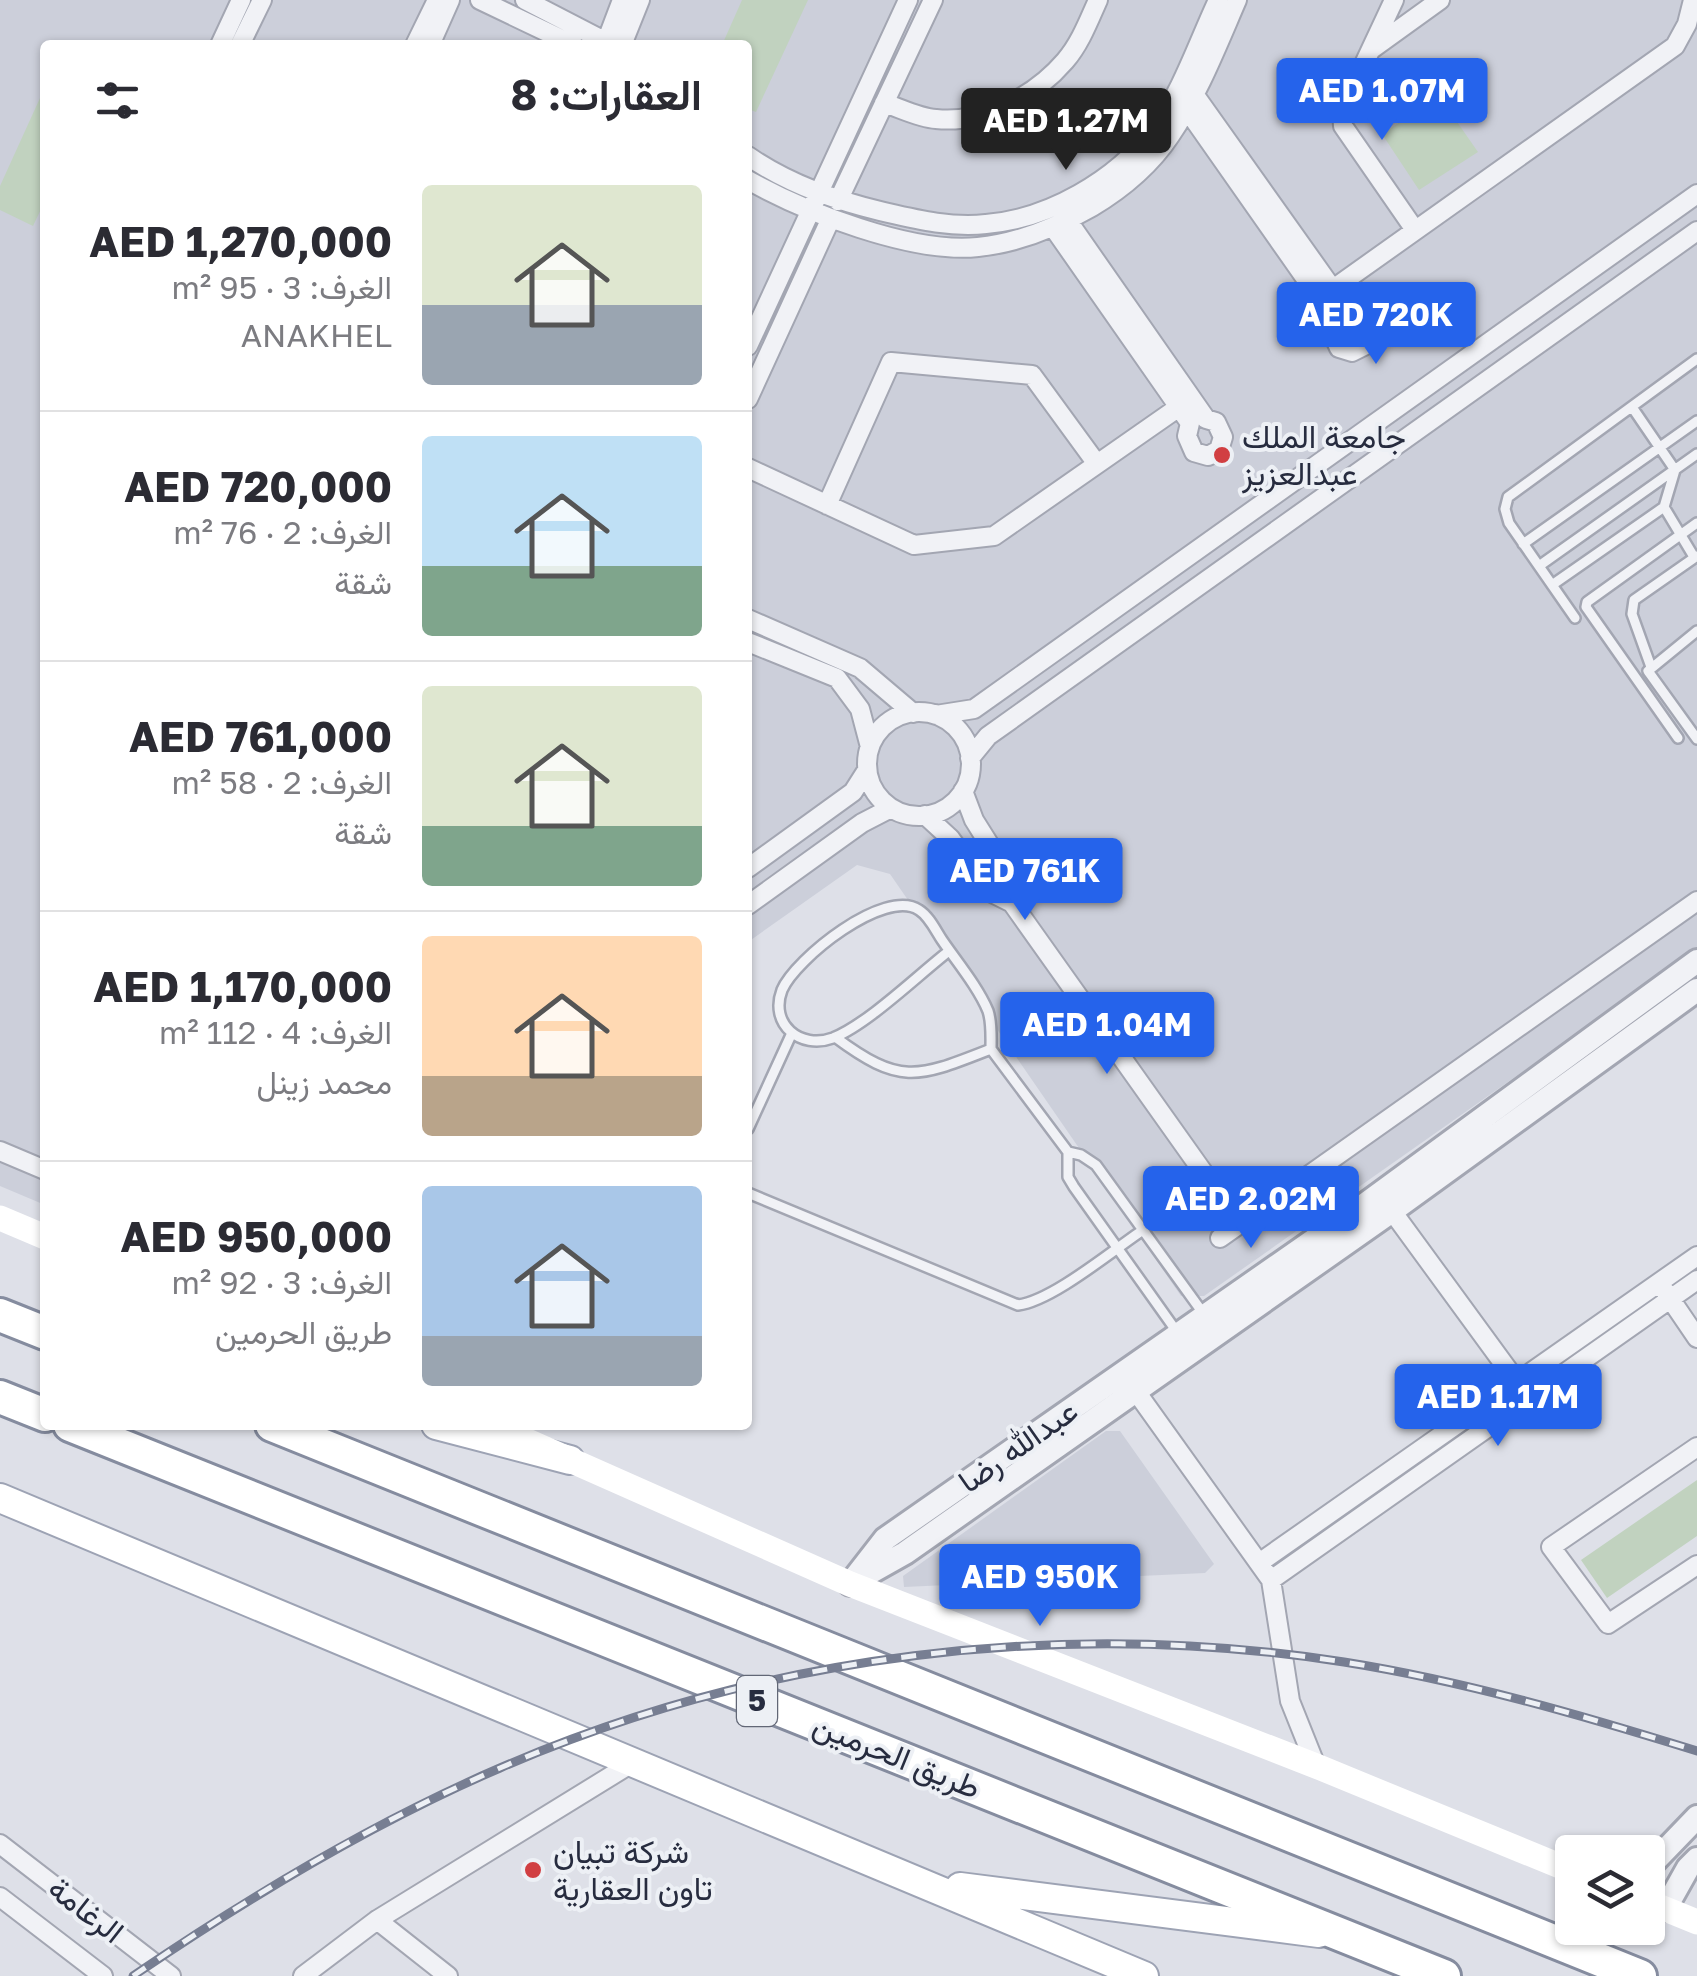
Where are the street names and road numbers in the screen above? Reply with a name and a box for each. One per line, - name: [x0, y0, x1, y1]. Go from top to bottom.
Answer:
- street label: عبدالله رضا: [951, 1390, 1085, 1502]
- road number: 5: [737, 1676, 777, 1726]
- street label: طريق الحرمين: [807, 1704, 987, 1808]
- street label: الرغامة: [40, 1868, 132, 1952]

